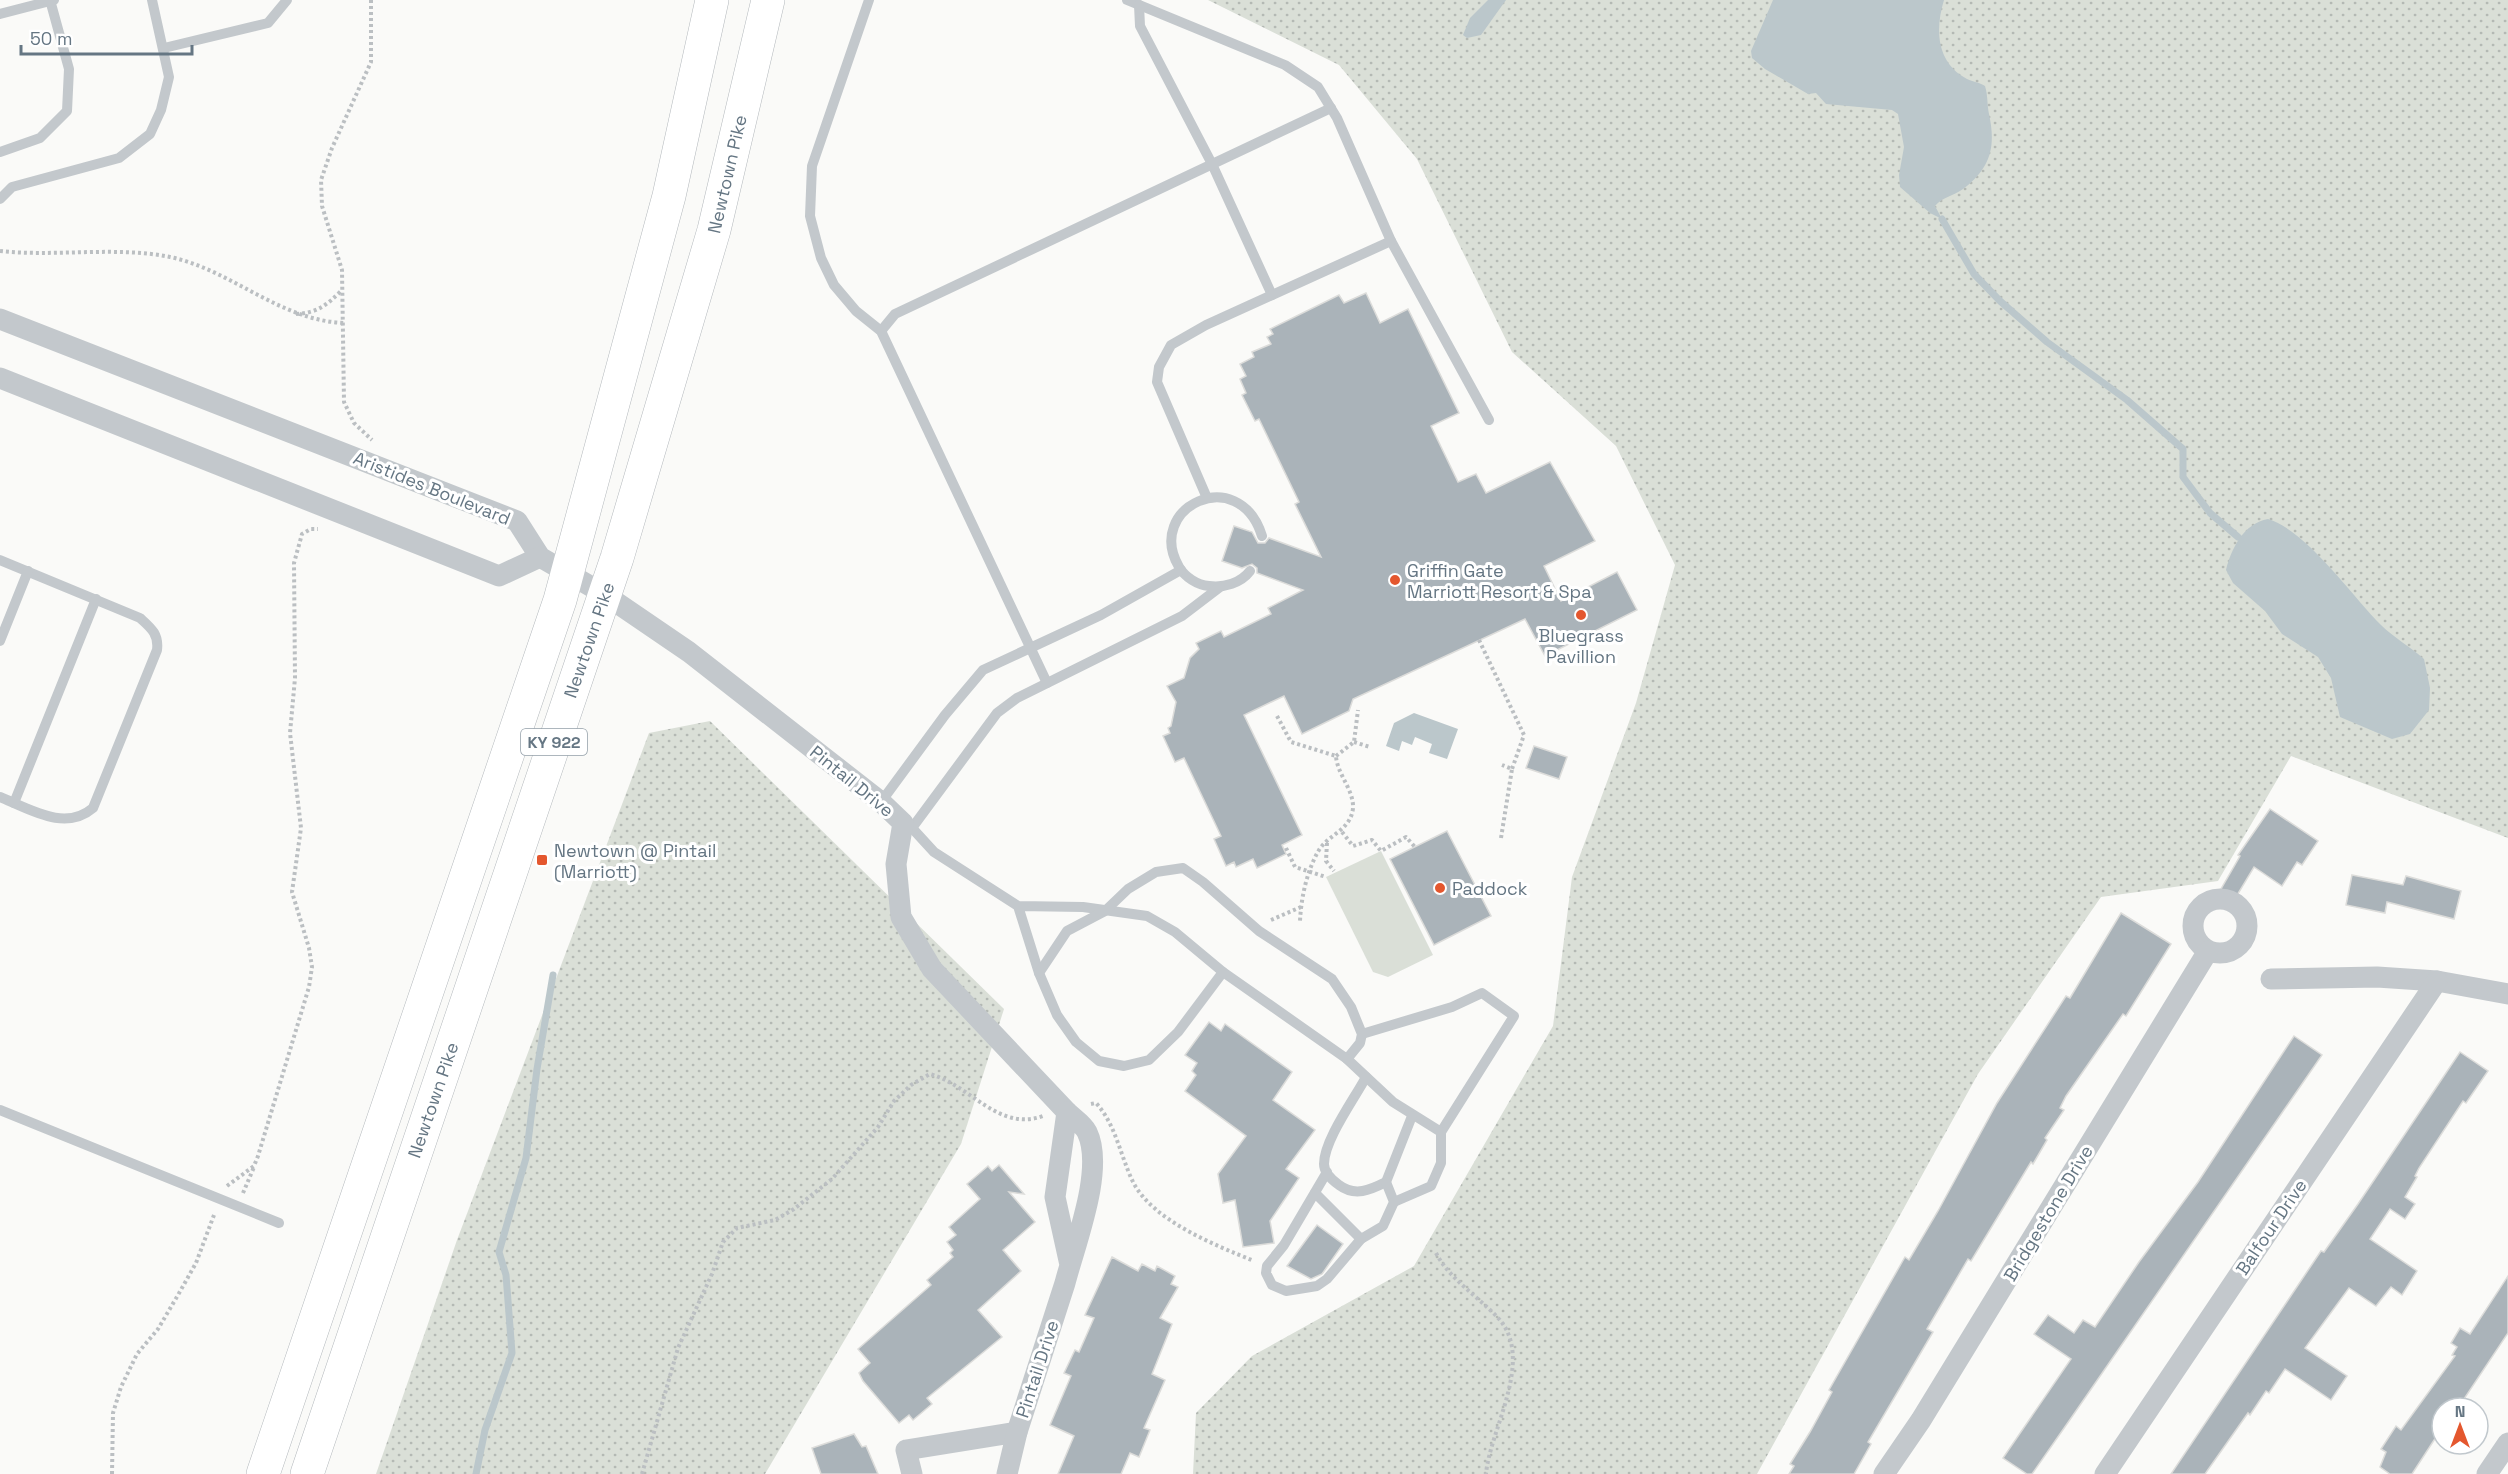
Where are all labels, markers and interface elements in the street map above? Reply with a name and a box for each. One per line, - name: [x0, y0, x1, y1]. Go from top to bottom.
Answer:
- scale bar: [21, 18, 192, 56]
- text: 50 m: [30, 27, 72, 50]
- street label: Newtown Pike: [702, 112, 752, 236]
- street label: Aristides Boulevard: [350, 446, 514, 530]
- place label: Griffin Gate Marriott Resort & Spa: [1407, 559, 1592, 603]
- marker: Griffin Gate Marriott Resort & Spa: [1388, 573, 1402, 587]
- street label: Newtown Pike: [558, 579, 620, 701]
- marker: Bluegrass Pavillion: [1574, 608, 1588, 622]
- place label: Bluegrass Pavillion: [1538, 624, 1624, 668]
- road number: KY 922: [521, 729, 587, 755]
- street label: Pintail Drive: [805, 740, 899, 822]
- place label: Newtown @ Pintail (Marriott): [554, 839, 716, 883]
- marker: Newtown @ Pintail (Marriott): [535, 853, 549, 867]
- place label: Paddock: [1452, 877, 1528, 900]
- marker: Paddock: [1433, 881, 1447, 895]
- street label: Newtown Pike: [402, 1039, 464, 1161]
- street label: Bridgestone Drive: [1998, 1141, 2098, 1285]
- street label: Balfour Drive: [2230, 1175, 2312, 1279]
- street label: Pintail Drive: [1010, 1317, 1064, 1421]
- north arrow: [2430, 1396, 2490, 1456]
- text: N: [2455, 1401, 2465, 1422]

